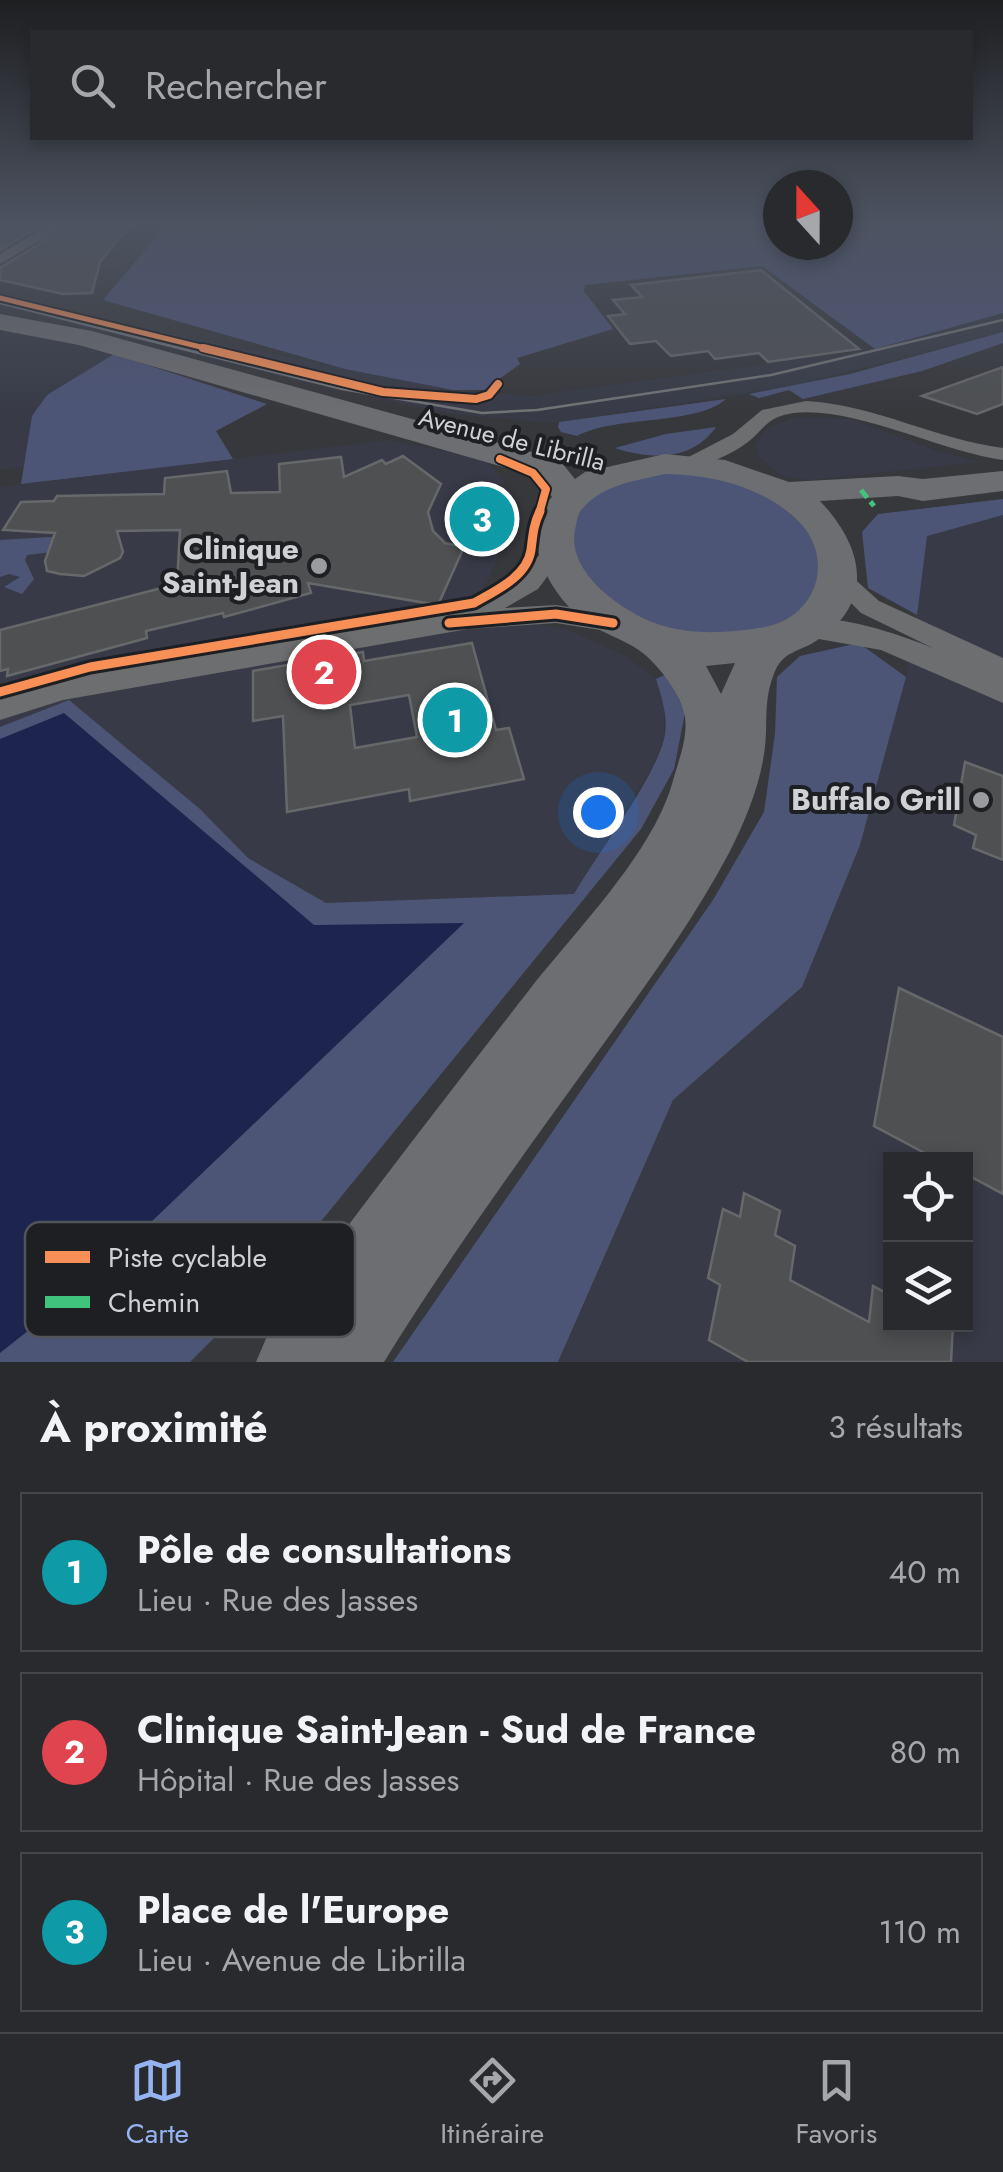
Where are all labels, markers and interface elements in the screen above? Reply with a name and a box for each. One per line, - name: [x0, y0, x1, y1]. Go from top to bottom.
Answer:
- search box: [30, 30, 973, 140]
- icon: search: [65, 58, 120, 113]
- text: Rechercher: [145, 58, 327, 113]
- north arrow: [763, 170, 853, 260]
- street label: Avenue de Librilla: [415, 398, 609, 480]
- pin: 3: [450, 482, 514, 556]
- place label: Clinique Saint-Jean: [162, 527, 299, 604]
- marker: Clinique Saint-Jean: [308, 555, 330, 577]
- pin: 2: [292, 634, 356, 710]
- pin: 1: [422, 682, 488, 758]
- place label: Buffalo Grill: [791, 778, 961, 821]
- your location: [573, 787, 624, 838]
- marker: Buffalo Grill: [970, 789, 992, 811]
- map controls: [883, 1152, 973, 1332]
- button: locate: [883, 1152, 973, 1242]
- legend: [25, 1222, 355, 1337]
- text: Piste cyclable: [108, 1237, 267, 1278]
- button: layers: [883, 1242, 973, 1332]
- text: Chemin: [108, 1282, 200, 1323]
- text: À proximité: [40, 1397, 268, 1458]
- text: 3 résultats: [828, 1404, 963, 1450]
- text: Pôle de consultations: [137, 1522, 511, 1577]
- text: 1: [66, 1549, 83, 1595]
- text: 40 m: [889, 1549, 961, 1595]
- text: Lieu · Rue des Jasses: [137, 1577, 418, 1623]
- text: Clinique Saint-Jean - Sud de France: [137, 1702, 756, 1757]
- text: 2: [64, 1729, 85, 1775]
- text: 80 m: [890, 1729, 961, 1775]
- text: Hôpital · Rue des Jasses: [137, 1757, 459, 1803]
- text: Place de l'Europe: [137, 1882, 449, 1937]
- text: 3: [65, 1909, 84, 1955]
- text: 110 m: [878, 1909, 961, 1955]
- text: Lieu · Avenue de Librilla: [137, 1937, 466, 1983]
- tab: Carte: [126, 2053, 189, 2154]
- tab: Itinéraire: [440, 2053, 544, 2154]
- tab: Favoris: [796, 2053, 877, 2154]

